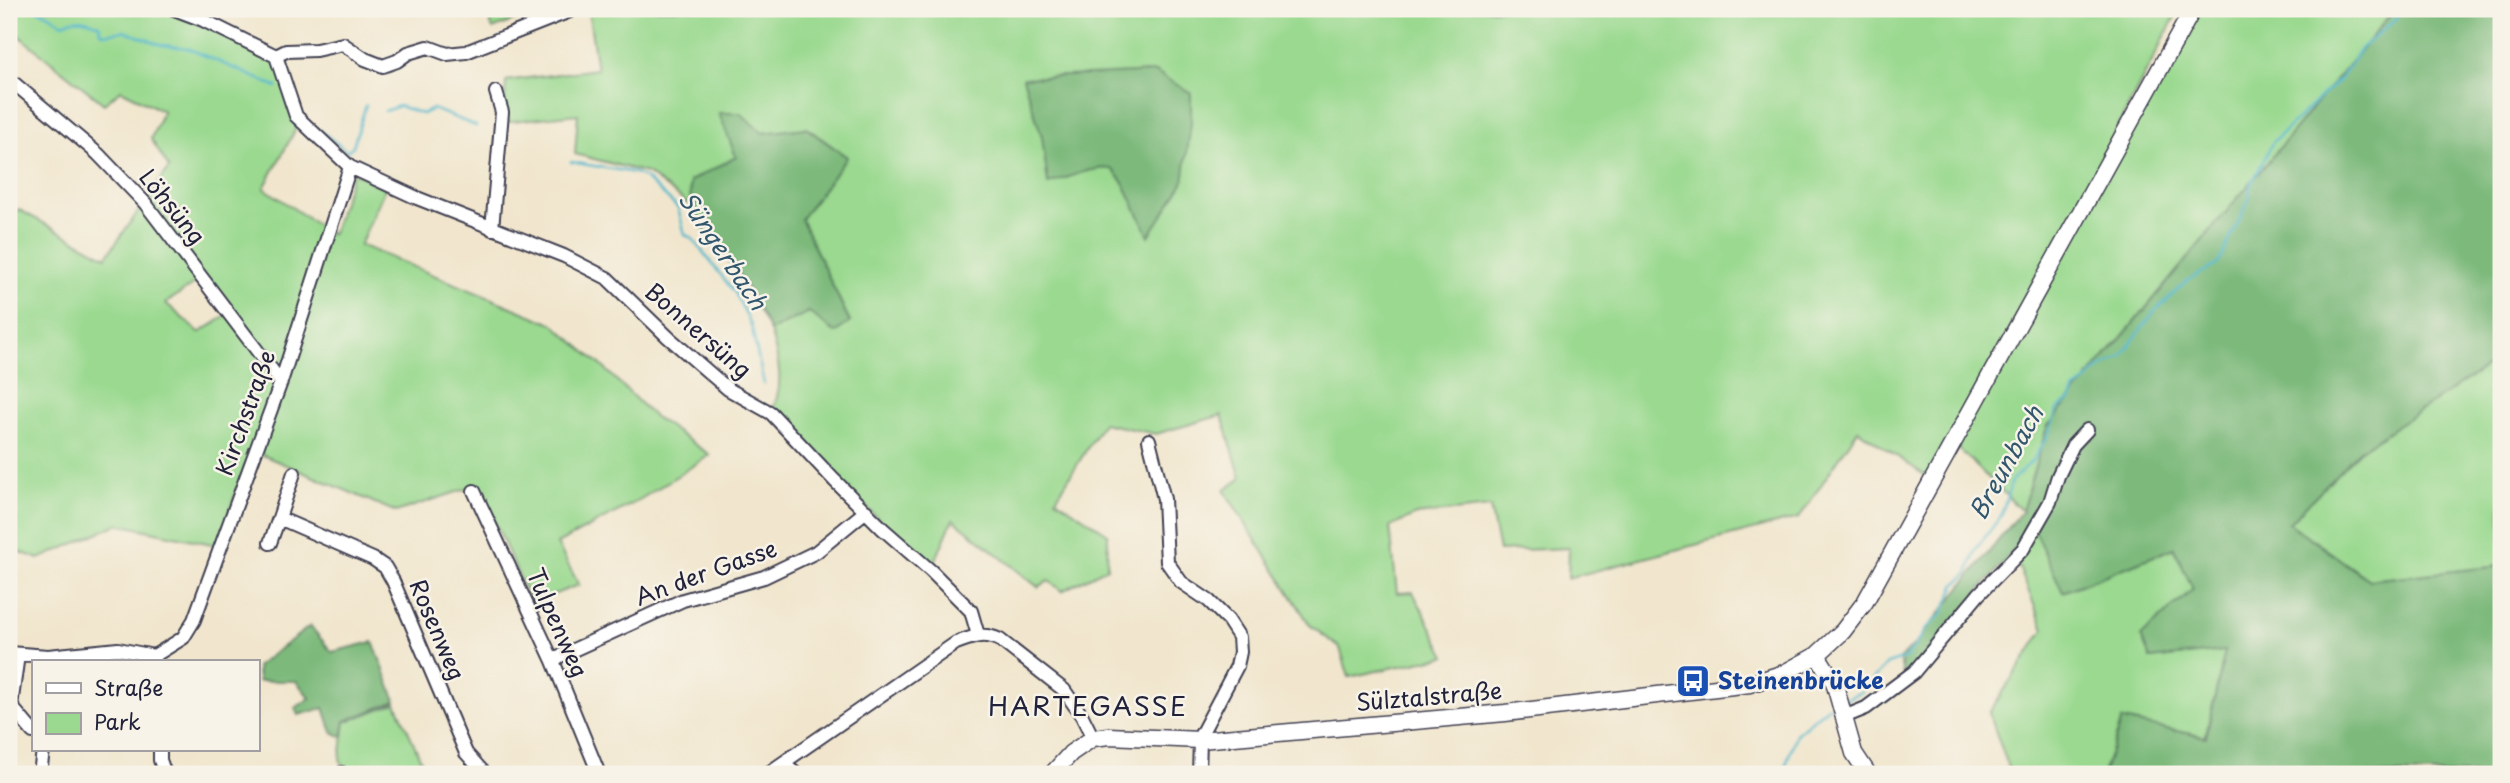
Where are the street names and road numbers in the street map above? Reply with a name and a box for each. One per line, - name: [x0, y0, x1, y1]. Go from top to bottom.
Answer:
- street label: Löhsüng: [132, 161, 215, 252]
- street label: Bonnersüng: [638, 274, 760, 386]
- street label: Kirchstraße: [206, 345, 283, 480]
- street label: An der Gasse: [630, 530, 781, 613]
- street label: Tulpenweg: [519, 562, 598, 683]
- street label: Rosenweg: [401, 573, 475, 686]
- street label: Sülztalstraße: [1354, 672, 1503, 719]

